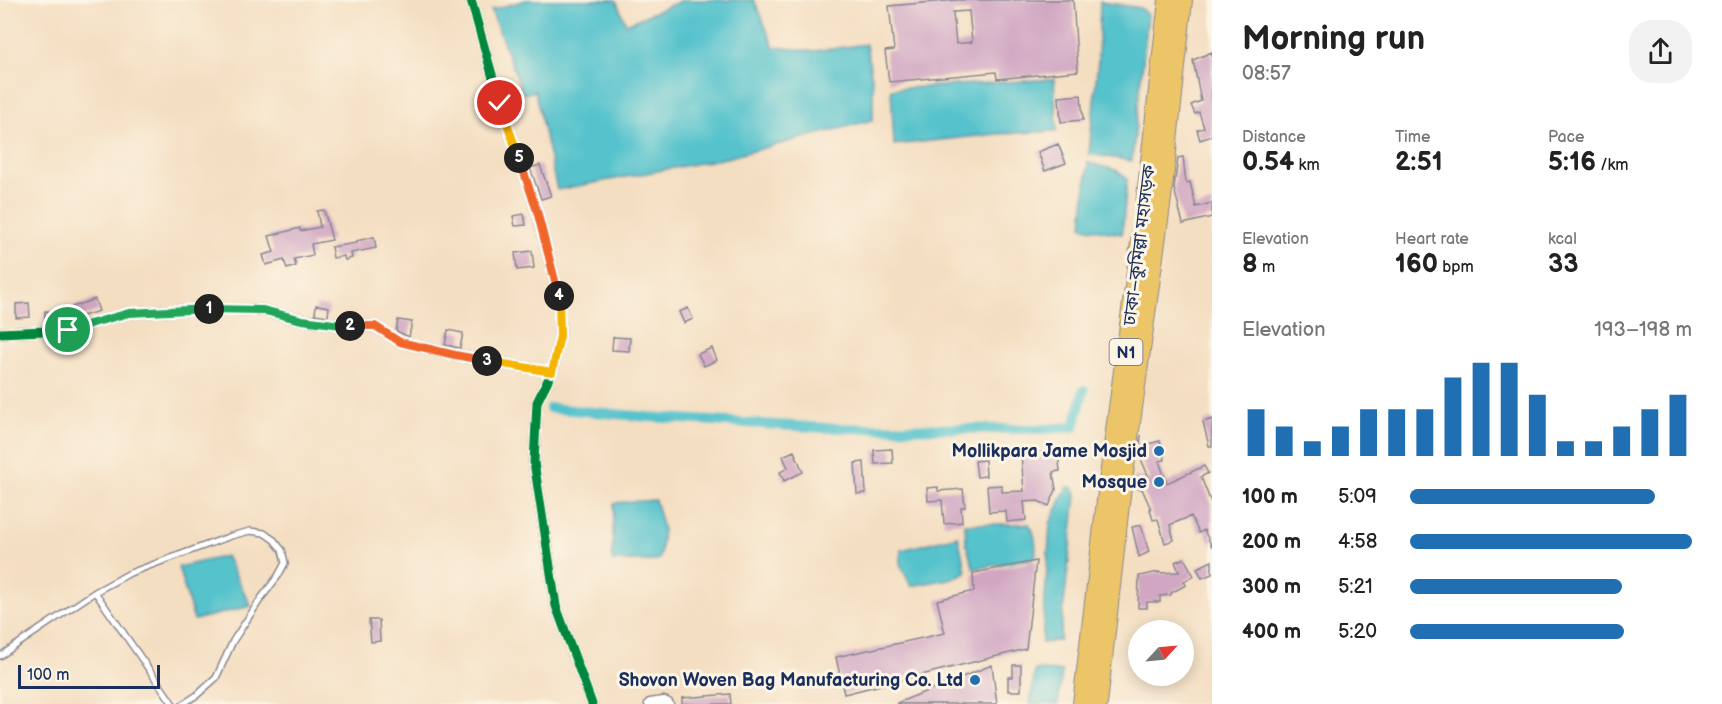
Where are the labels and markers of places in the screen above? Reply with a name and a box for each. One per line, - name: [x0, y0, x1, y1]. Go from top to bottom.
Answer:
- pin: [474, 77, 525, 128]
- pin: 5: [504, 143, 534, 173]
- pin: 4: [544, 281, 574, 311]
- pin: 1: [194, 294, 224, 324]
- pin: [42, 304, 93, 355]
- pin: 2: [335, 311, 365, 341]
- pin: 3: [472, 346, 502, 376]
- place label: Mollikpara Jame Mosjid: [952, 441, 1147, 462]
- marker: Mollikpara Jame Mosjid: [1152, 444, 1166, 458]
- place label: Mosque: [1082, 472, 1147, 493]
- marker: Mosque: [1152, 475, 1166, 489]
- place label: Shovon Woven Bag Manufacturing Co. Ltd: [619, 670, 963, 691]
- marker: Shovon Woven Bag Manufacturing Co. Ltd: [968, 673, 982, 687]

